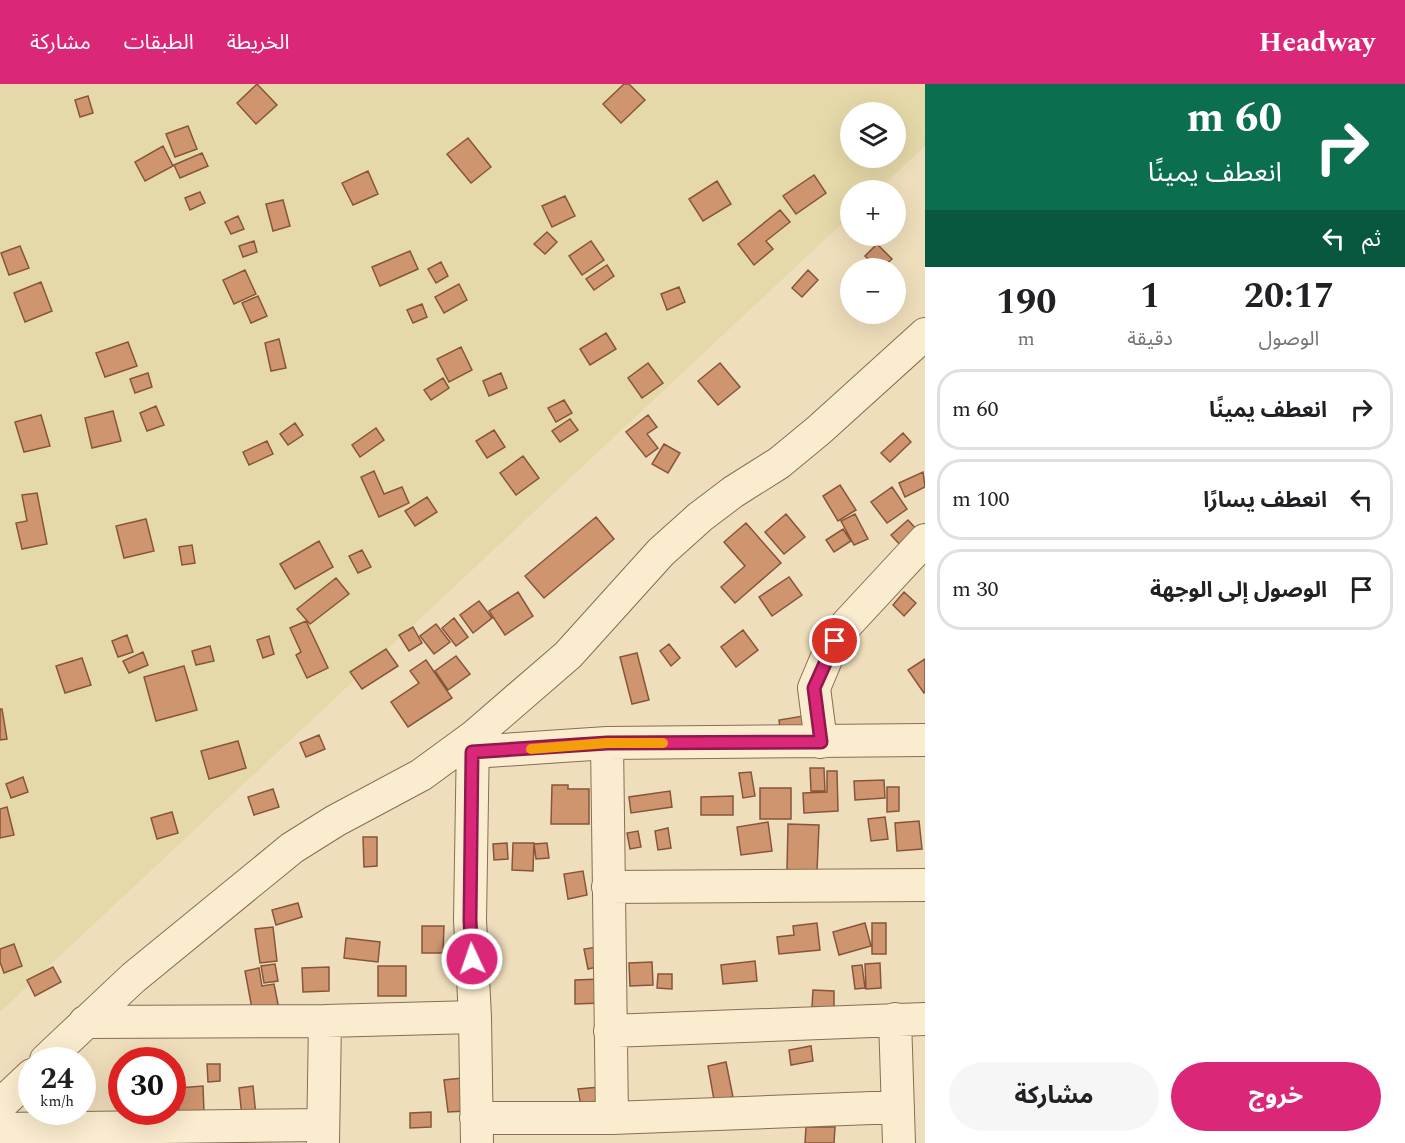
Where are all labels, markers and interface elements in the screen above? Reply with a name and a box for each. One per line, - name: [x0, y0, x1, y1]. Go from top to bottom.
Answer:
- text: Headway: [1259, 21, 1375, 64]
- text: مشاركة: [30, 27, 91, 59]
- text: الطبقات: [124, 27, 194, 59]
- text: الخريطة: [227, 27, 290, 59]
- text: 60 m: [1187, 87, 1282, 150]
- map controls: [840, 102, 906, 324]
- button: layers: [840, 102, 906, 168]
- icon: right: [1303, 108, 1381, 186]
- text: انعطف يمينًا: [1148, 152, 1282, 194]
- button: +: [840, 180, 906, 246]
- icon: left: [1317, 222, 1350, 255]
- text: ثم: [1362, 223, 1381, 256]
- button: −: [840, 258, 906, 324]
- text: 1: [1140, 269, 1160, 324]
- text: 20:17: [1244, 269, 1334, 324]
- text: 190: [996, 275, 1056, 330]
- text: m: [1018, 324, 1035, 354]
- text: دقيقة: [1127, 324, 1173, 354]
- text: الوصول: [1259, 324, 1319, 354]
- text: 60 m: [952, 393, 998, 426]
- icon: right: [1345, 393, 1378, 426]
- text: انعطف يمينًا: [1209, 394, 1327, 427]
- text: 100 m: [952, 483, 1009, 516]
- icon: left: [1345, 483, 1378, 516]
- text: انعطف يسارًا: [1203, 484, 1327, 517]
- text: 30 m: [952, 573, 998, 606]
- icon: arrive: [1345, 573, 1378, 606]
- text: الوصول إلى الوجهة: [1150, 574, 1327, 607]
- pin: [809, 615, 860, 666]
- icon: arrive: [818, 624, 851, 657]
- position arrow: [440, 927, 504, 991]
- speed limit sign: 30: [108, 1047, 186, 1125]
- text: 24: [40, 1056, 74, 1102]
- button: مشاركة: [949, 1062, 1159, 1131]
- button: خروج: [1171, 1062, 1381, 1131]
- text: km/h: [40, 1090, 74, 1113]

